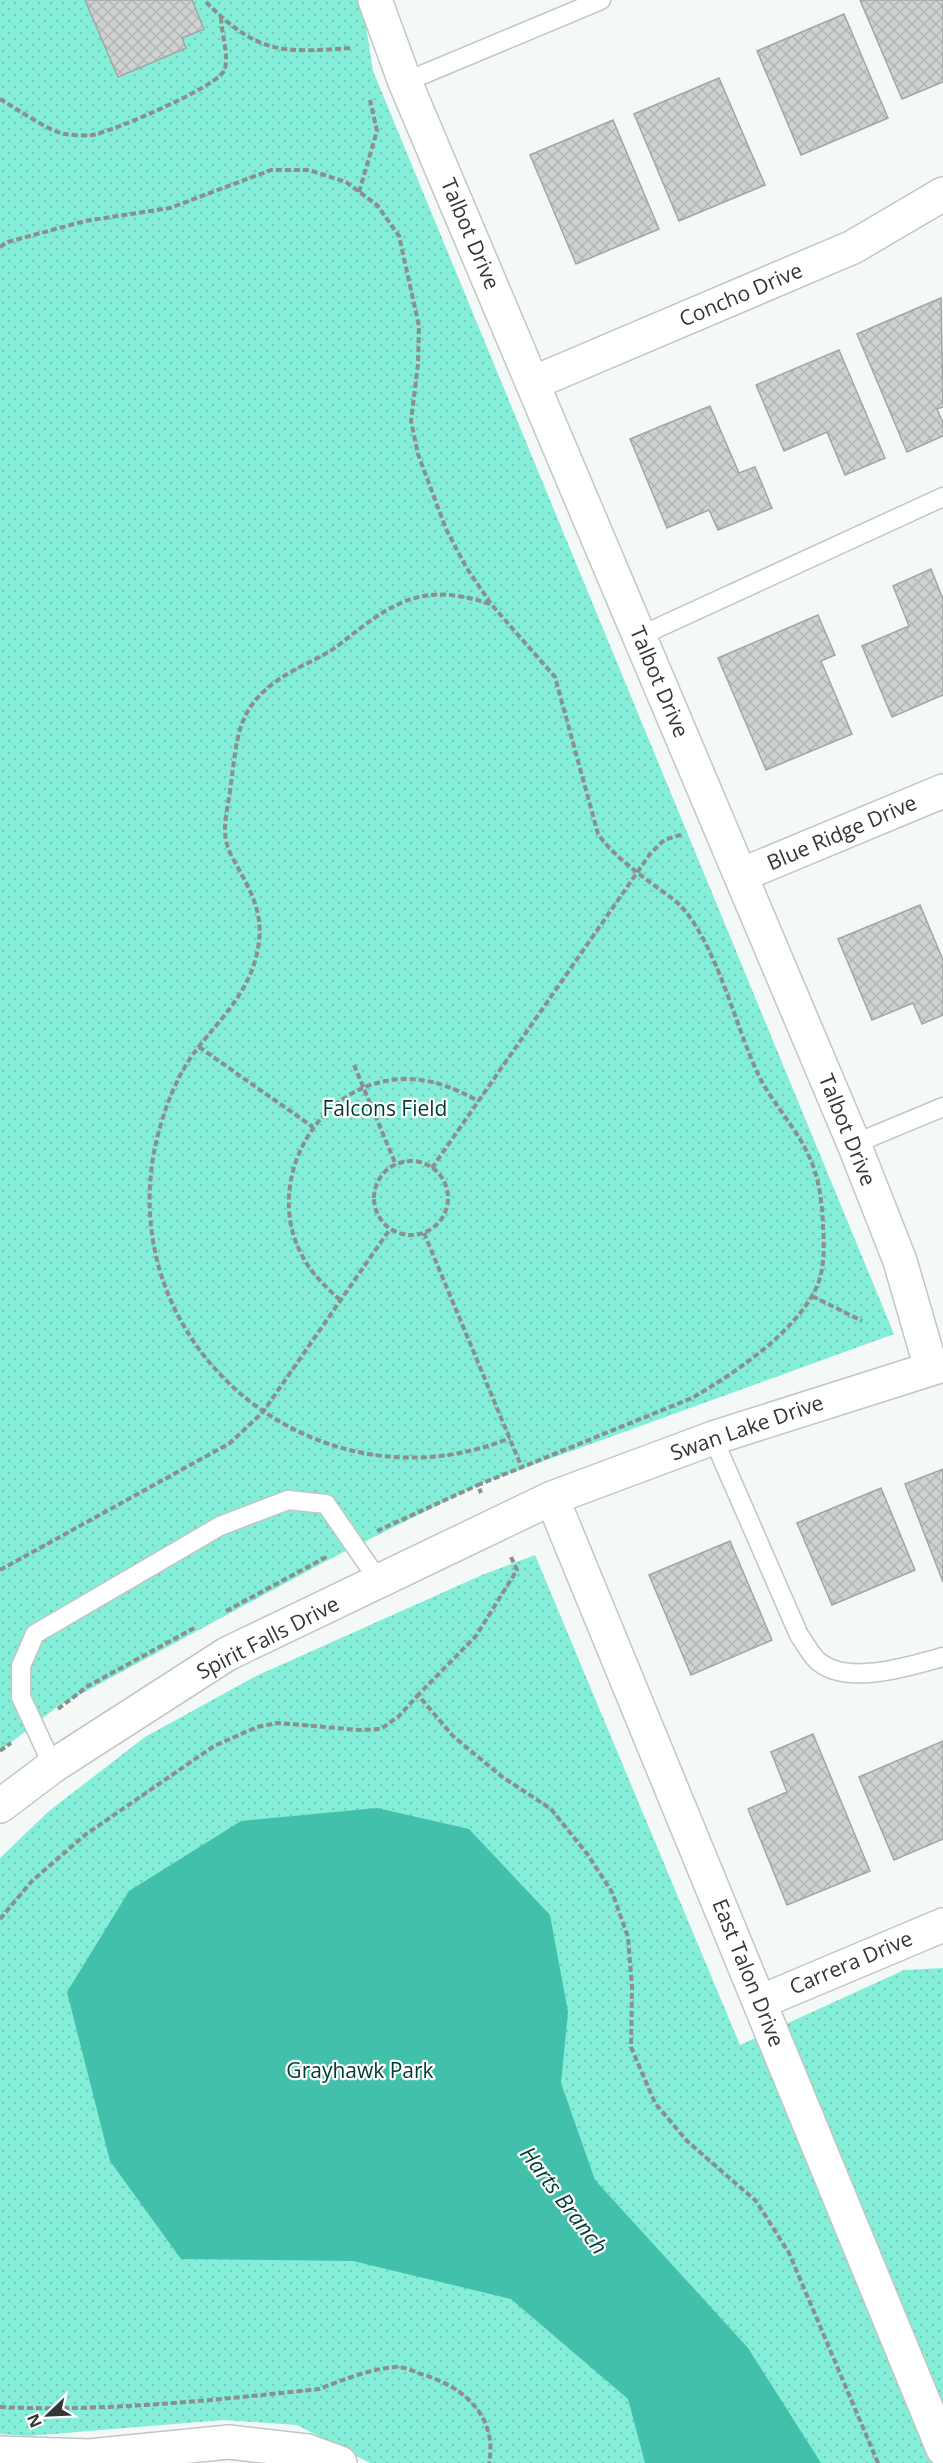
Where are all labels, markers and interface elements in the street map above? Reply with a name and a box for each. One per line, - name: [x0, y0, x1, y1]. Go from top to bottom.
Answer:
- street label: Talbot Drive: [435, 174, 507, 294]
- street label: Concho Drive: [675, 256, 806, 333]
- street label: Talbot Drive: [624, 622, 696, 742]
- street label: Blue Ridge Drive: [762, 788, 921, 876]
- street label: Talbot Drive: [813, 1070, 883, 1190]
- park label: Falcons Field: [323, 1094, 447, 1122]
- street label: Swan Lake Drive: [666, 1388, 827, 1466]
- street label: Spirit Falls Drive: [191, 1589, 344, 1685]
- street label: East Talon Drive: [707, 1895, 791, 2051]
- street label: Carrera Drive: [785, 1924, 916, 2001]
- park label: Grayhawk Park: [286, 2056, 434, 2084]
- water label: Harts Branch: [514, 2139, 615, 2260]
- north arrow: [18, 2385, 78, 2445]
- text: N: [22, 2411, 47, 2431]

